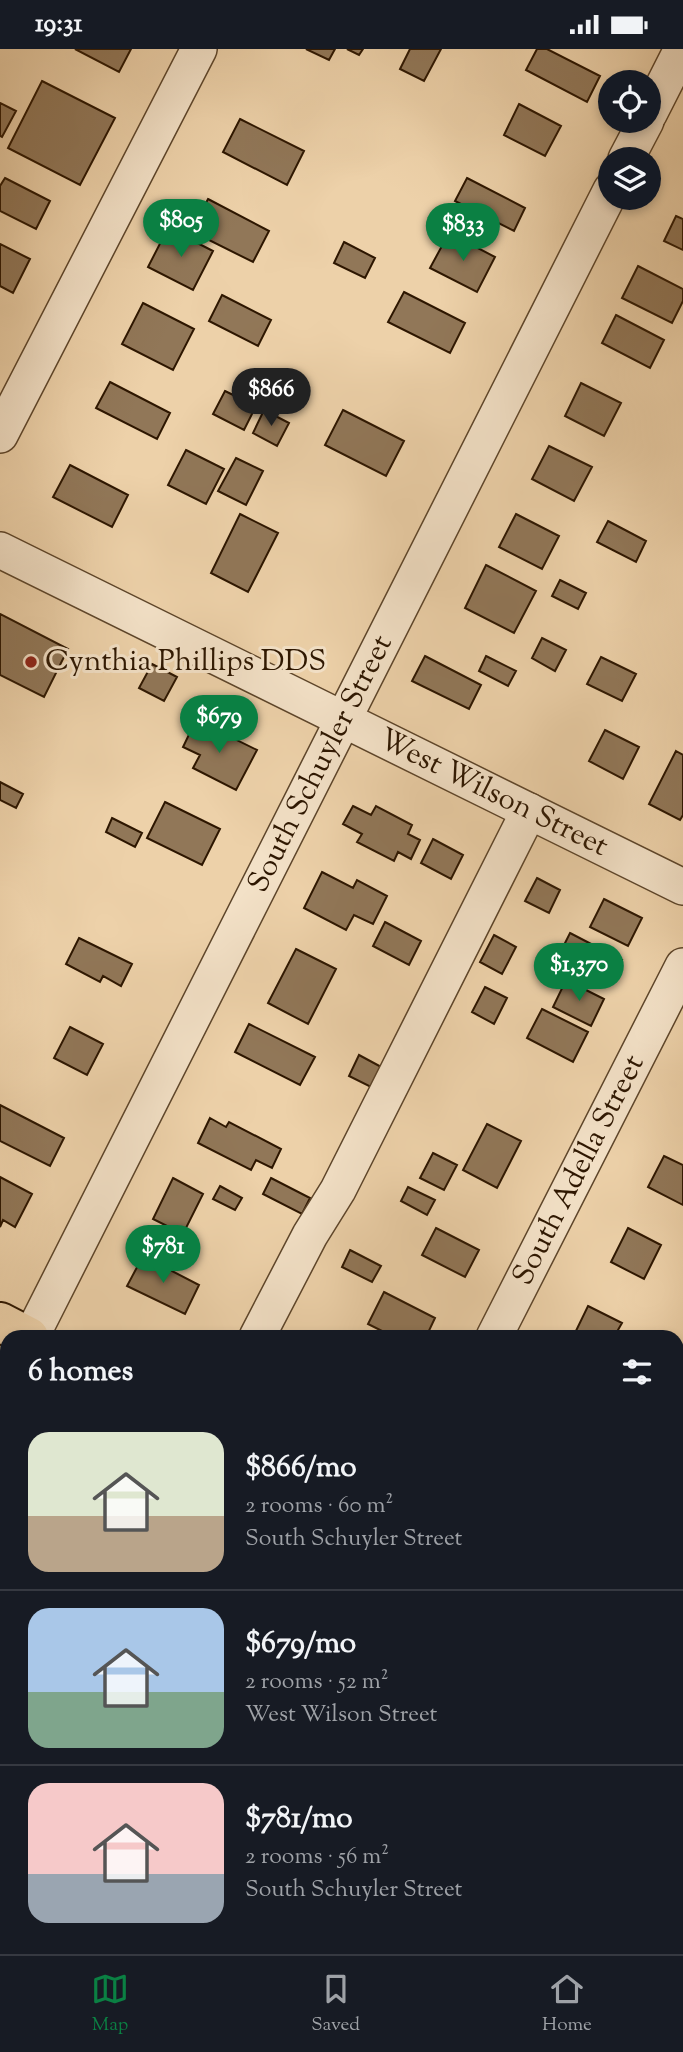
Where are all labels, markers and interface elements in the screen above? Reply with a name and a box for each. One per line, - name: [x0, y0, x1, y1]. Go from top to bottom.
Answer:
- text: 19:31: [35, 6, 82, 43]
- map controls: [598, 70, 661, 210]
- button: locate: [598, 70, 661, 133]
- button: layers: [598, 147, 661, 210]
- pin: $805: [140, 199, 222, 259]
- pin: $833: [422, 203, 504, 263]
- text: $805: [159, 205, 203, 238]
- text: $833: [442, 209, 484, 242]
- pin: $866: [230, 369, 312, 428]
- text: $866: [248, 374, 294, 407]
- street label: South Schuyler Street: [237, 628, 404, 900]
- place label: Cynthia Phillips DDS: [45, 641, 326, 684]
- marker: Cynthia Phillips DDS: [23, 654, 39, 670]
- pin: $679: [178, 695, 260, 755]
- text: $679: [196, 701, 242, 734]
- street label: West Wilson Street: [371, 719, 615, 868]
- pin: $1,370: [522, 943, 636, 1003]
- text: $1,370: [550, 949, 608, 982]
- street label: South Adella Street: [502, 1048, 656, 1293]
- pin: $781: [122, 1225, 204, 1285]
- text: $781: [141, 1231, 185, 1264]
- text: 6 homes: [28, 1351, 133, 1394]
- icon: filters: [618, 1353, 656, 1391]
- text: $866/mo: [245, 1447, 357, 1490]
- icon: home: [84, 1460, 168, 1544]
- text: 2 rooms · 60 m²: [245, 1490, 393, 1523]
- text: South Schuyler Street: [245, 1523, 462, 1556]
- text: $679/mo: [245, 1623, 356, 1666]
- icon: home: [84, 1636, 168, 1720]
- text: 2 rooms · 52 m²: [245, 1666, 388, 1699]
- text: West Wilson Street: [245, 1699, 437, 1732]
- text: $781/mo: [245, 1798, 353, 1841]
- icon: home: [84, 1811, 168, 1895]
- text: 2 rooms · 56 m²: [245, 1841, 389, 1874]
- text: South Schuyler Street: [245, 1874, 462, 1907]
- tab: Map: [91, 1970, 129, 2039]
- tab: Saved: [311, 1970, 360, 2039]
- tab: Home: [542, 1970, 592, 2039]

